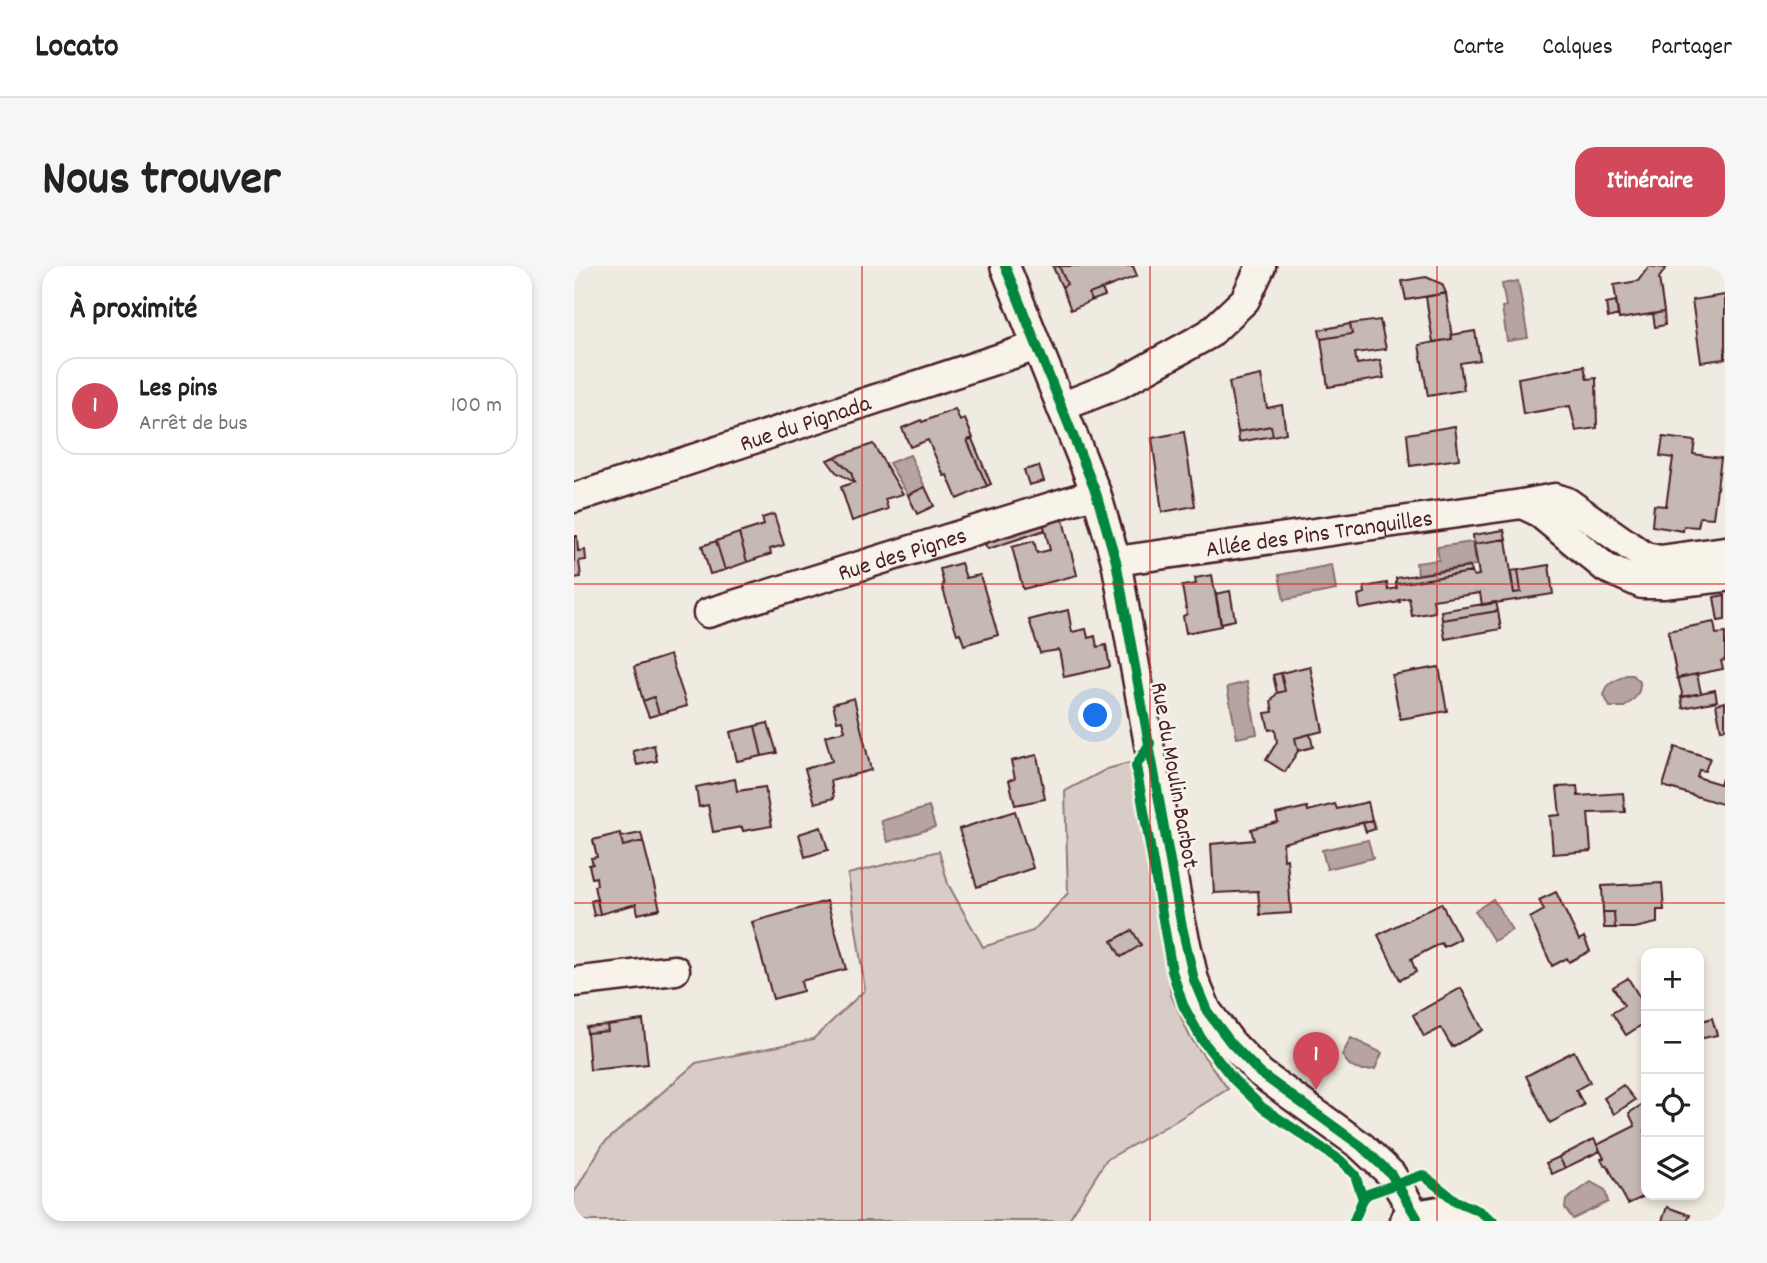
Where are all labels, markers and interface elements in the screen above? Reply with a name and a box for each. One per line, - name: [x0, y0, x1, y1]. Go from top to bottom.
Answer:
- text: Locato: [35, 25, 119, 72]
- text: Carte: [1453, 31, 1504, 65]
- text: Calques: [1542, 31, 1613, 65]
- text: Partager: [1651, 31, 1732, 65]
- text: Nous trouver: [42, 147, 280, 217]
- button: Itinéraire: [1575, 147, 1725, 217]
- text: À proximité: [70, 290, 197, 333]
- text: Les pins: [139, 371, 218, 408]
- street label: Rue du Pignada: [736, 387, 876, 462]
- text: 1: [92, 390, 98, 423]
- text: 100 m: [451, 390, 502, 423]
- text: Arrêt de bus: [139, 408, 248, 441]
- street label: Allée des Pins Tranquilles: [1204, 503, 1435, 568]
- street label: Rue des Pignes: [834, 520, 971, 592]
- street label: Rue du Moulin Barbot: [1140, 680, 1206, 871]
- your location: [1078, 698, 1112, 732]
- map controls: [1641, 948, 1704, 1200]
- button: +: [1641, 948, 1704, 1011]
- button: −: [1641, 1011, 1704, 1074]
- pin: 1: [1293, 1032, 1339, 1090]
- button: locate: [1641, 1074, 1704, 1137]
- button: layers: [1641, 1137, 1704, 1200]

